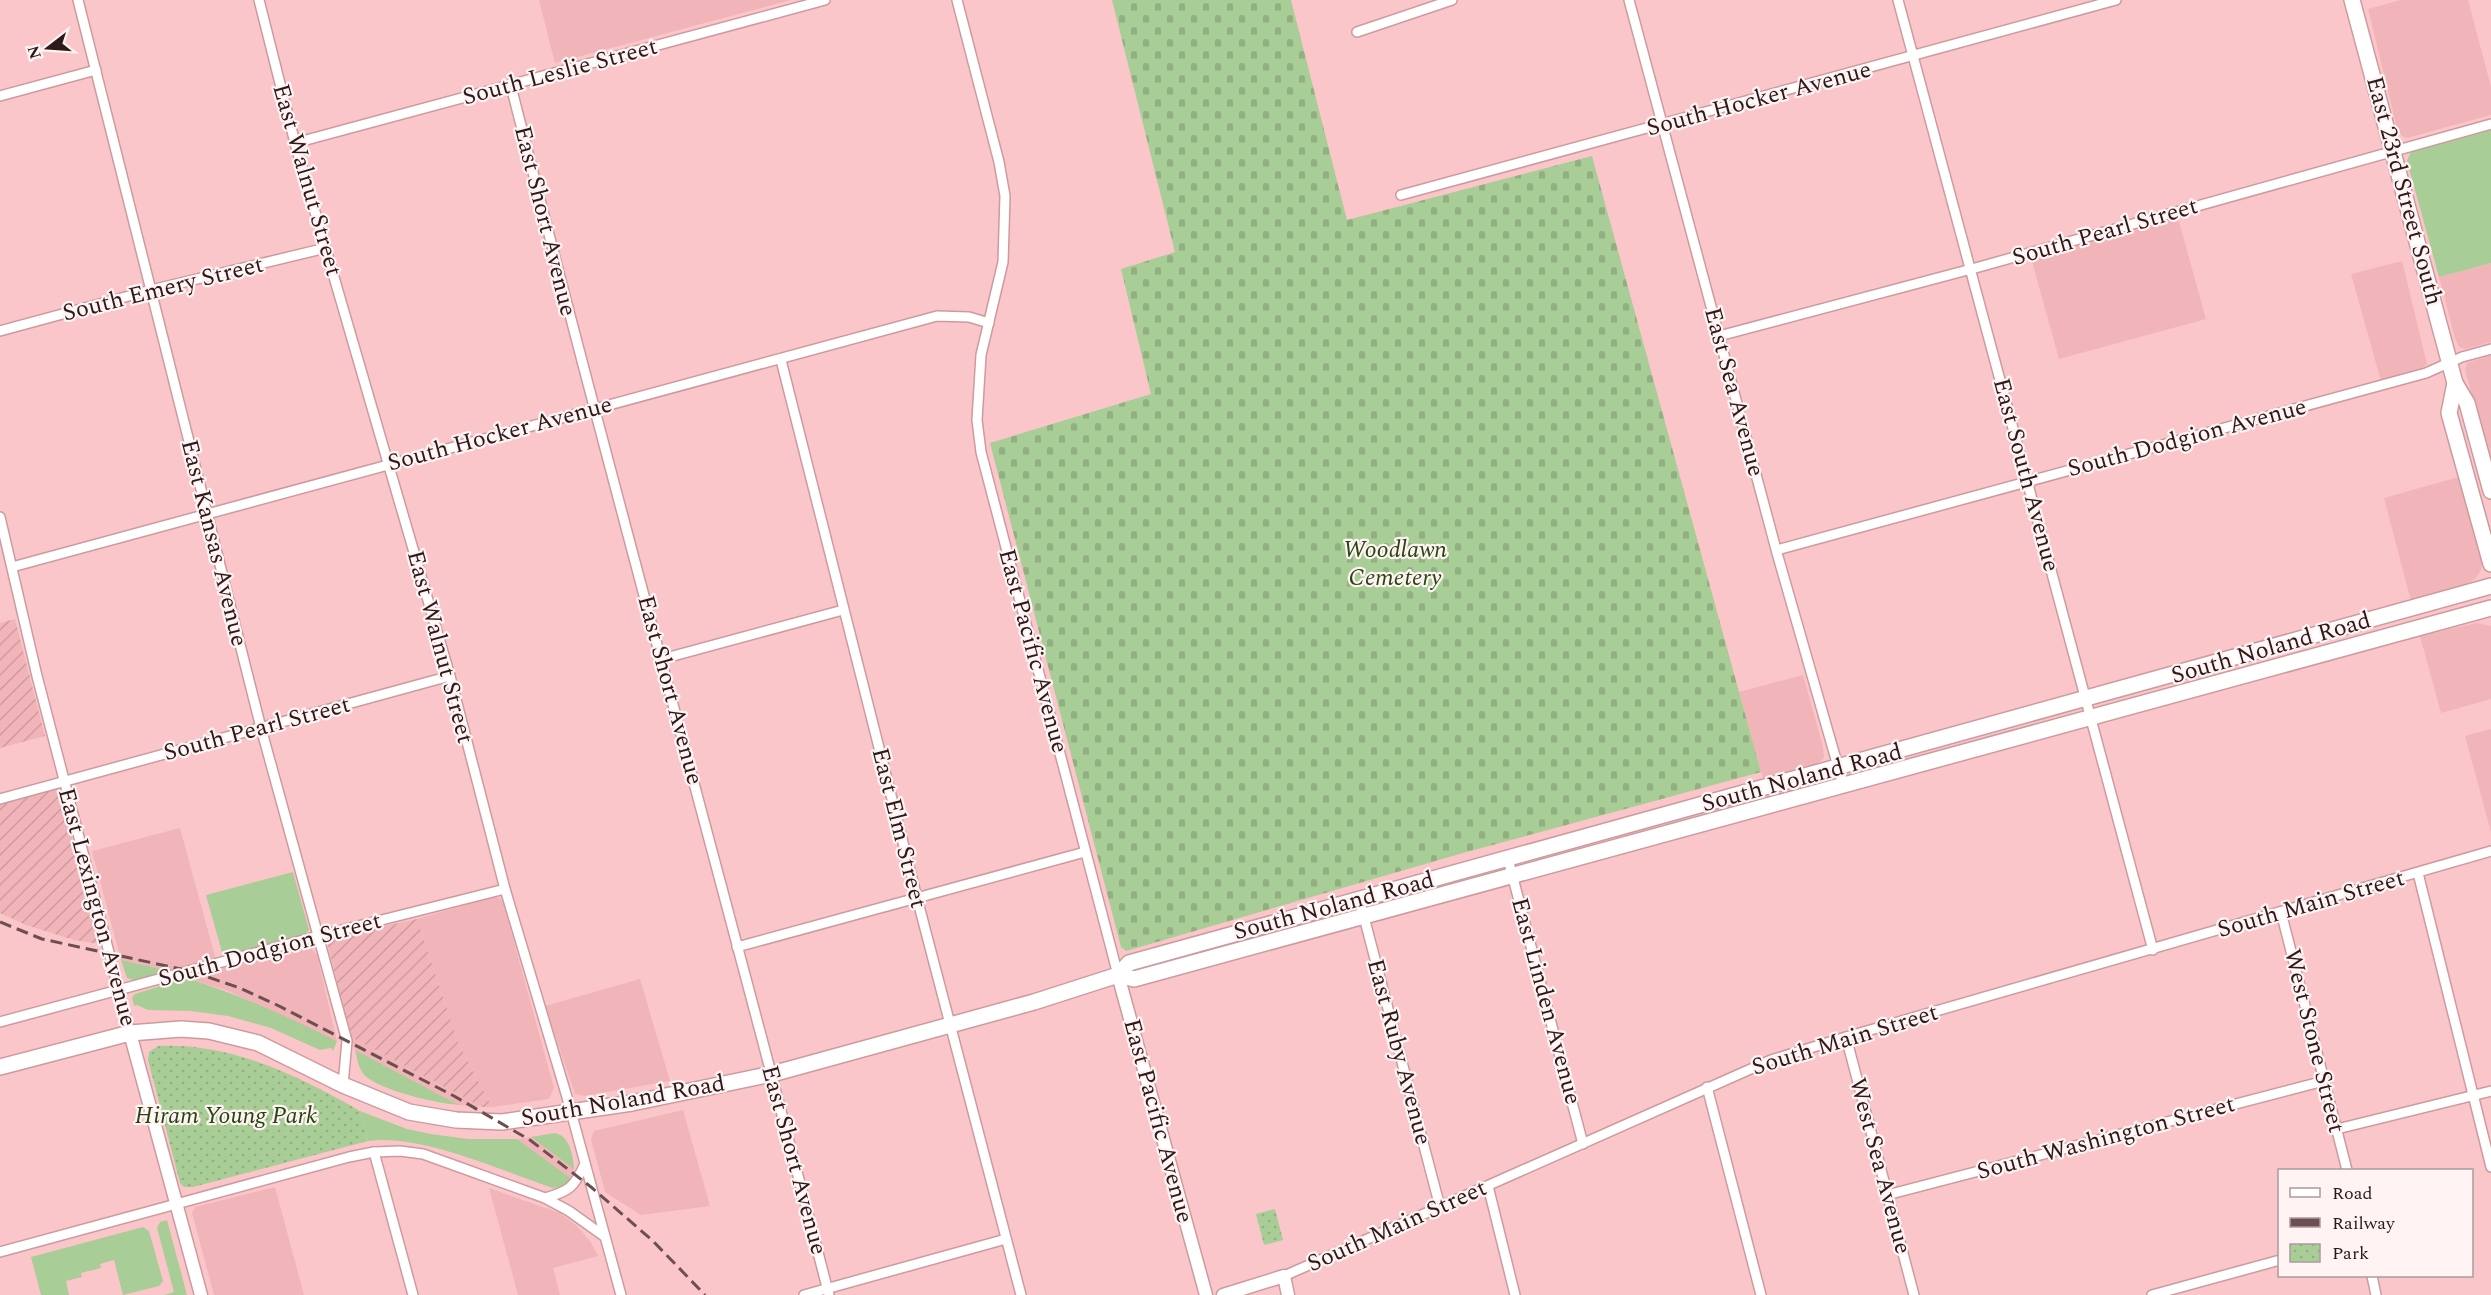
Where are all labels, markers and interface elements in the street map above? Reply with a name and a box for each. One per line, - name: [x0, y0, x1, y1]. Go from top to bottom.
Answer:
- north arrow: [18, 18, 78, 78]
- street label: South Leslie Street: [459, 29, 661, 115]
- text: N: [21, 42, 48, 62]
- street label: South Hocker Avenue: [1643, 52, 1875, 146]
- street label: East 23rd Street South: [2356, 72, 2452, 310]
- street label: East Walnut Street: [262, 80, 352, 280]
- street label: East Short Avenue: [504, 122, 586, 320]
- street label: South Pearl Street: [2008, 188, 2202, 276]
- street label: South Emery Street: [59, 247, 267, 331]
- street label: East Sea Avenue: [1694, 303, 1774, 481]
- street label: East South Avenue: [1983, 374, 2069, 576]
- street label: South Hocker Avenue: [384, 387, 616, 481]
- street label: South Dodgion Avenue: [2064, 389, 2310, 487]
- street label: East Kansas Avenue: [171, 436, 257, 650]
- park label: Woodlawn Cemetery: [1343, 532, 1447, 596]
- street label: East Pacific Avenue: [988, 545, 1078, 757]
- street label: East Walnut Street: [397, 546, 483, 748]
- street label: East Short Avenue: [627, 591, 713, 789]
- street label: South Noland Road: [2167, 602, 2375, 694]
- street label: South Pearl Street: [160, 687, 354, 771]
- street label: South Noland Road: [1698, 734, 1906, 822]
- street label: East Elm Street: [862, 744, 936, 912]
- street label: East Lexington Avenue: [48, 784, 146, 1030]
- street label: South Main Street: [2213, 860, 2409, 948]
- street label: South Noland Road: [1230, 862, 1438, 950]
- street label: East Linden Avenue: [1501, 894, 1591, 1108]
- street label: South Dodgion Street: [154, 903, 386, 997]
- street label: West Stone Street: [2274, 945, 2354, 1137]
- street label: East Ruby Avenue: [1357, 955, 1441, 1149]
- street label: South Main Street: [1747, 995, 1943, 1085]
- street label: East Pacific Avenue: [1113, 1015, 1203, 1227]
- street label: East Short Avenue: [751, 1061, 837, 1259]
- street label: South Noland Road: [518, 1065, 728, 1137]
- street label: West Sea Avenue: [1839, 1074, 1921, 1258]
- street label: South Washington Street: [1973, 1086, 2239, 1190]
- park label: Hiram Young Park: [135, 1098, 317, 1134]
- legend: [2278, 1169, 2473, 1277]
- street label: South Main Street: [1301, 1170, 1493, 1282]
- text: Road: [2332, 1180, 2373, 1207]
- text: Railway: [2332, 1210, 2396, 1237]
- text: Park: [2332, 1240, 2369, 1267]

